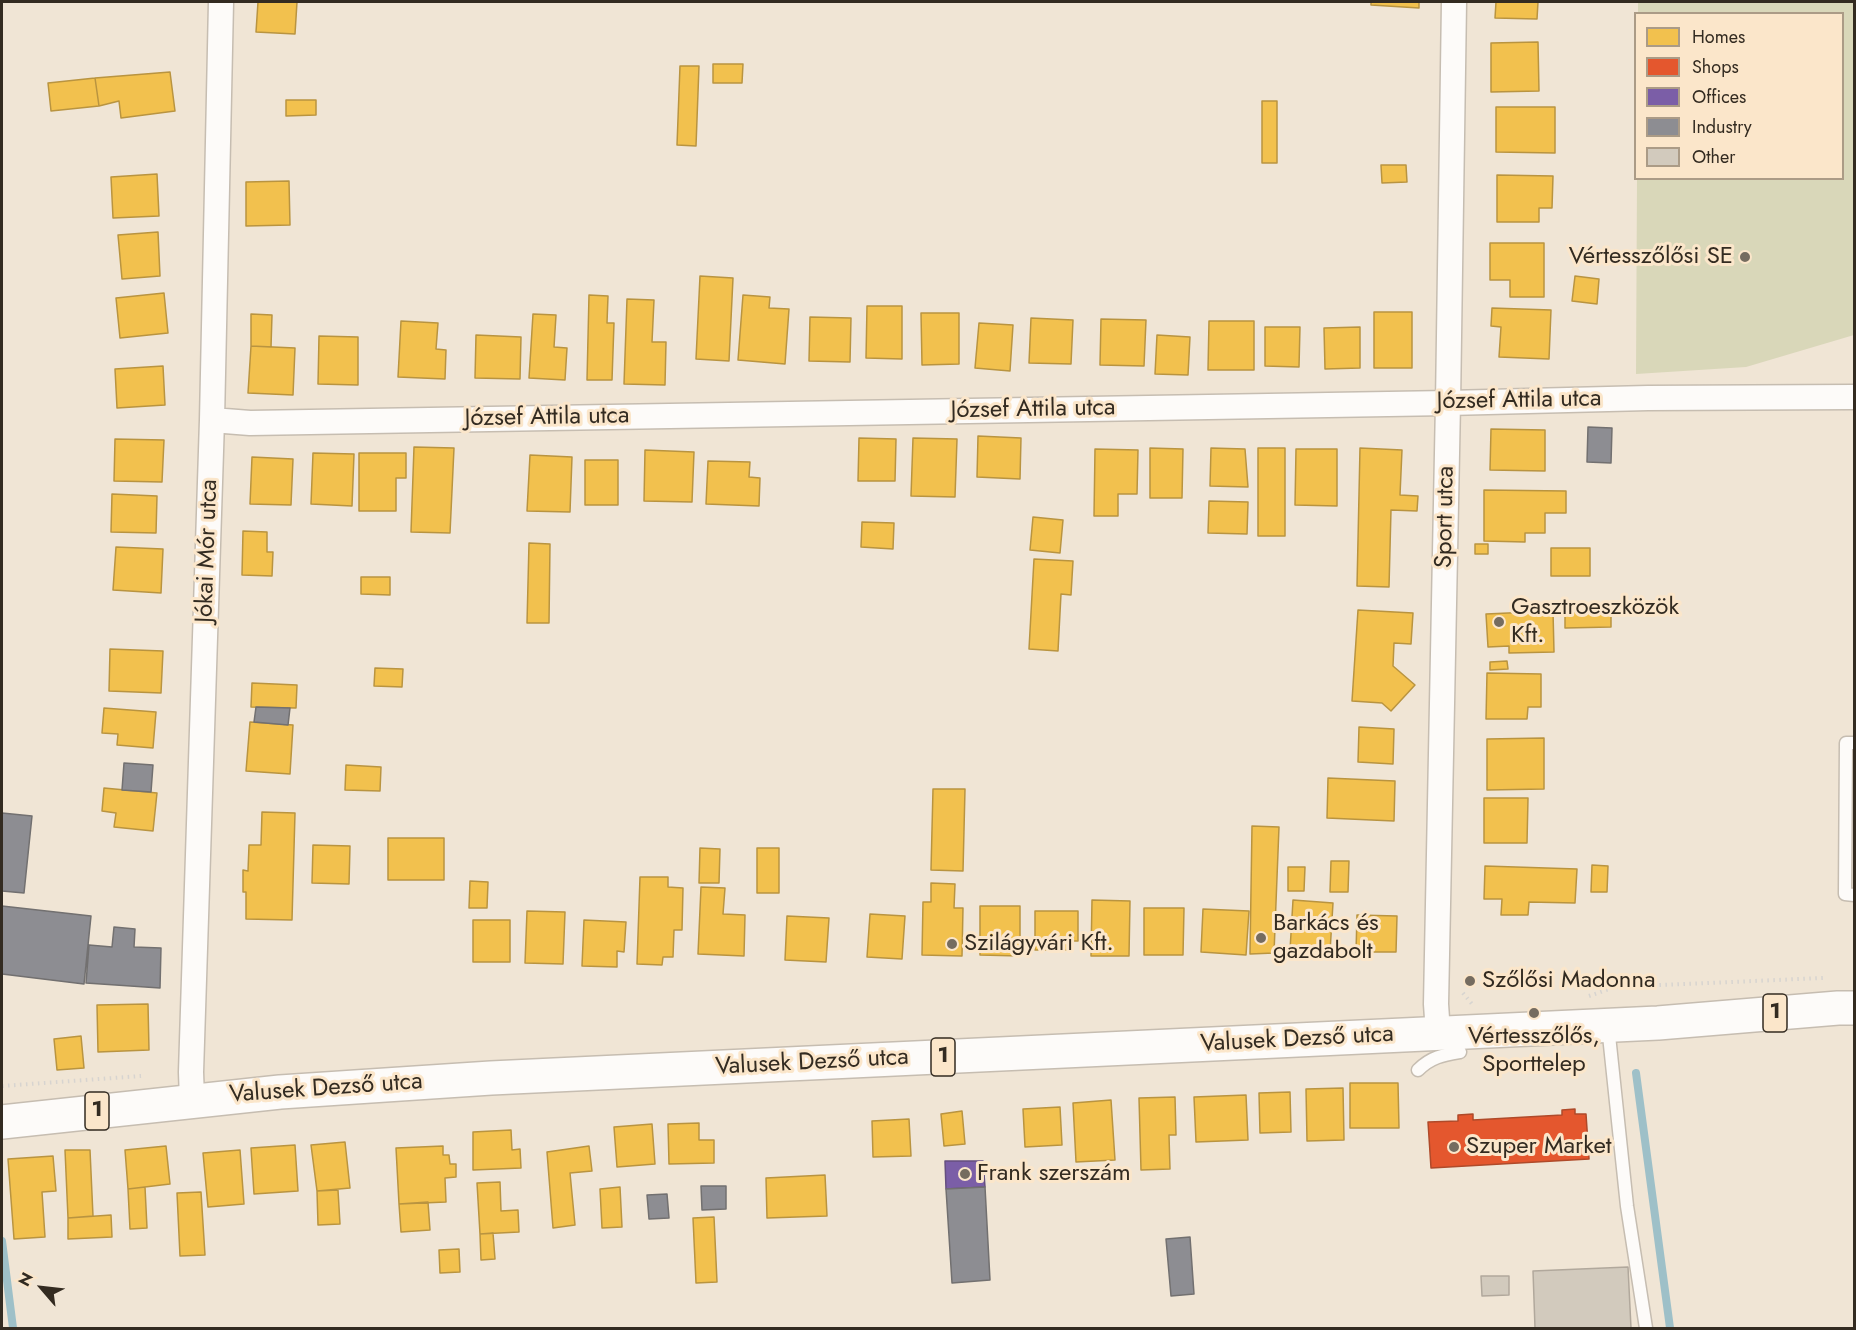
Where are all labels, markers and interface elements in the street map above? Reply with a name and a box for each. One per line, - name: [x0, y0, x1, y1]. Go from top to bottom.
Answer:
- legend: [1634, 12, 1844, 180]
- text: Homes: [1692, 24, 1745, 50]
- text: Shops: [1692, 54, 1739, 80]
- text: Offices: [1692, 84, 1746, 110]
- text: Industry: [1692, 114, 1752, 140]
- text: Other: [1692, 144, 1735, 170]
- place label: Vértesszőlősi SE: [1569, 243, 1733, 271]
- marker: Vértesszőlősi SE: [1738, 250, 1752, 264]
- street label: József Attila utca: [1436, 385, 1602, 417]
- street label: József Attila utca: [950, 394, 1116, 426]
- street label: József Attila utca: [464, 402, 630, 434]
- street label: Sport utca: [1431, 466, 1461, 568]
- street label: Jókai Mór utca: [191, 479, 225, 623]
- place label: Gasztroeszközök Kft.: [1511, 594, 1679, 650]
- marker: Gasztroeszközök Kft.: [1492, 615, 1506, 629]
- place label: Barkács és gazdabolt: [1273, 910, 1379, 966]
- place label: Szilágyvári Kft.: [964, 930, 1114, 958]
- marker: Barkács és gazdabolt: [1254, 931, 1268, 945]
- marker: Szilágyvári Kft.: [945, 937, 959, 951]
- place label: Szőlősi Madonna: [1482, 967, 1656, 995]
- marker: Szőlősi Madonna: [1463, 974, 1477, 988]
- road number: 1: [1763, 994, 1787, 1032]
- marker: Vértesszőlős, Sporttelep: [1527, 1006, 1541, 1020]
- street label: Valusek Dezső utca: [1200, 1021, 1394, 1059]
- place label: Vértesszőlős, Sporttelep: [1468, 1023, 1600, 1079]
- road number: 1: [931, 1038, 955, 1076]
- street label: Valusek Dezső utca: [715, 1044, 909, 1082]
- street label: Valusek Dezső utca: [228, 1068, 424, 1110]
- road number: 1: [85, 1092, 109, 1130]
- place label: Szuper Market: [1466, 1133, 1612, 1161]
- marker: Szuper Market: [1447, 1140, 1461, 1154]
- place label: Frank szerszám: [977, 1160, 1131, 1188]
- marker: Frank szerszám: [958, 1167, 972, 1181]
- north arrow: [12, 1258, 72, 1318]
- text: N: [13, 1268, 39, 1290]

